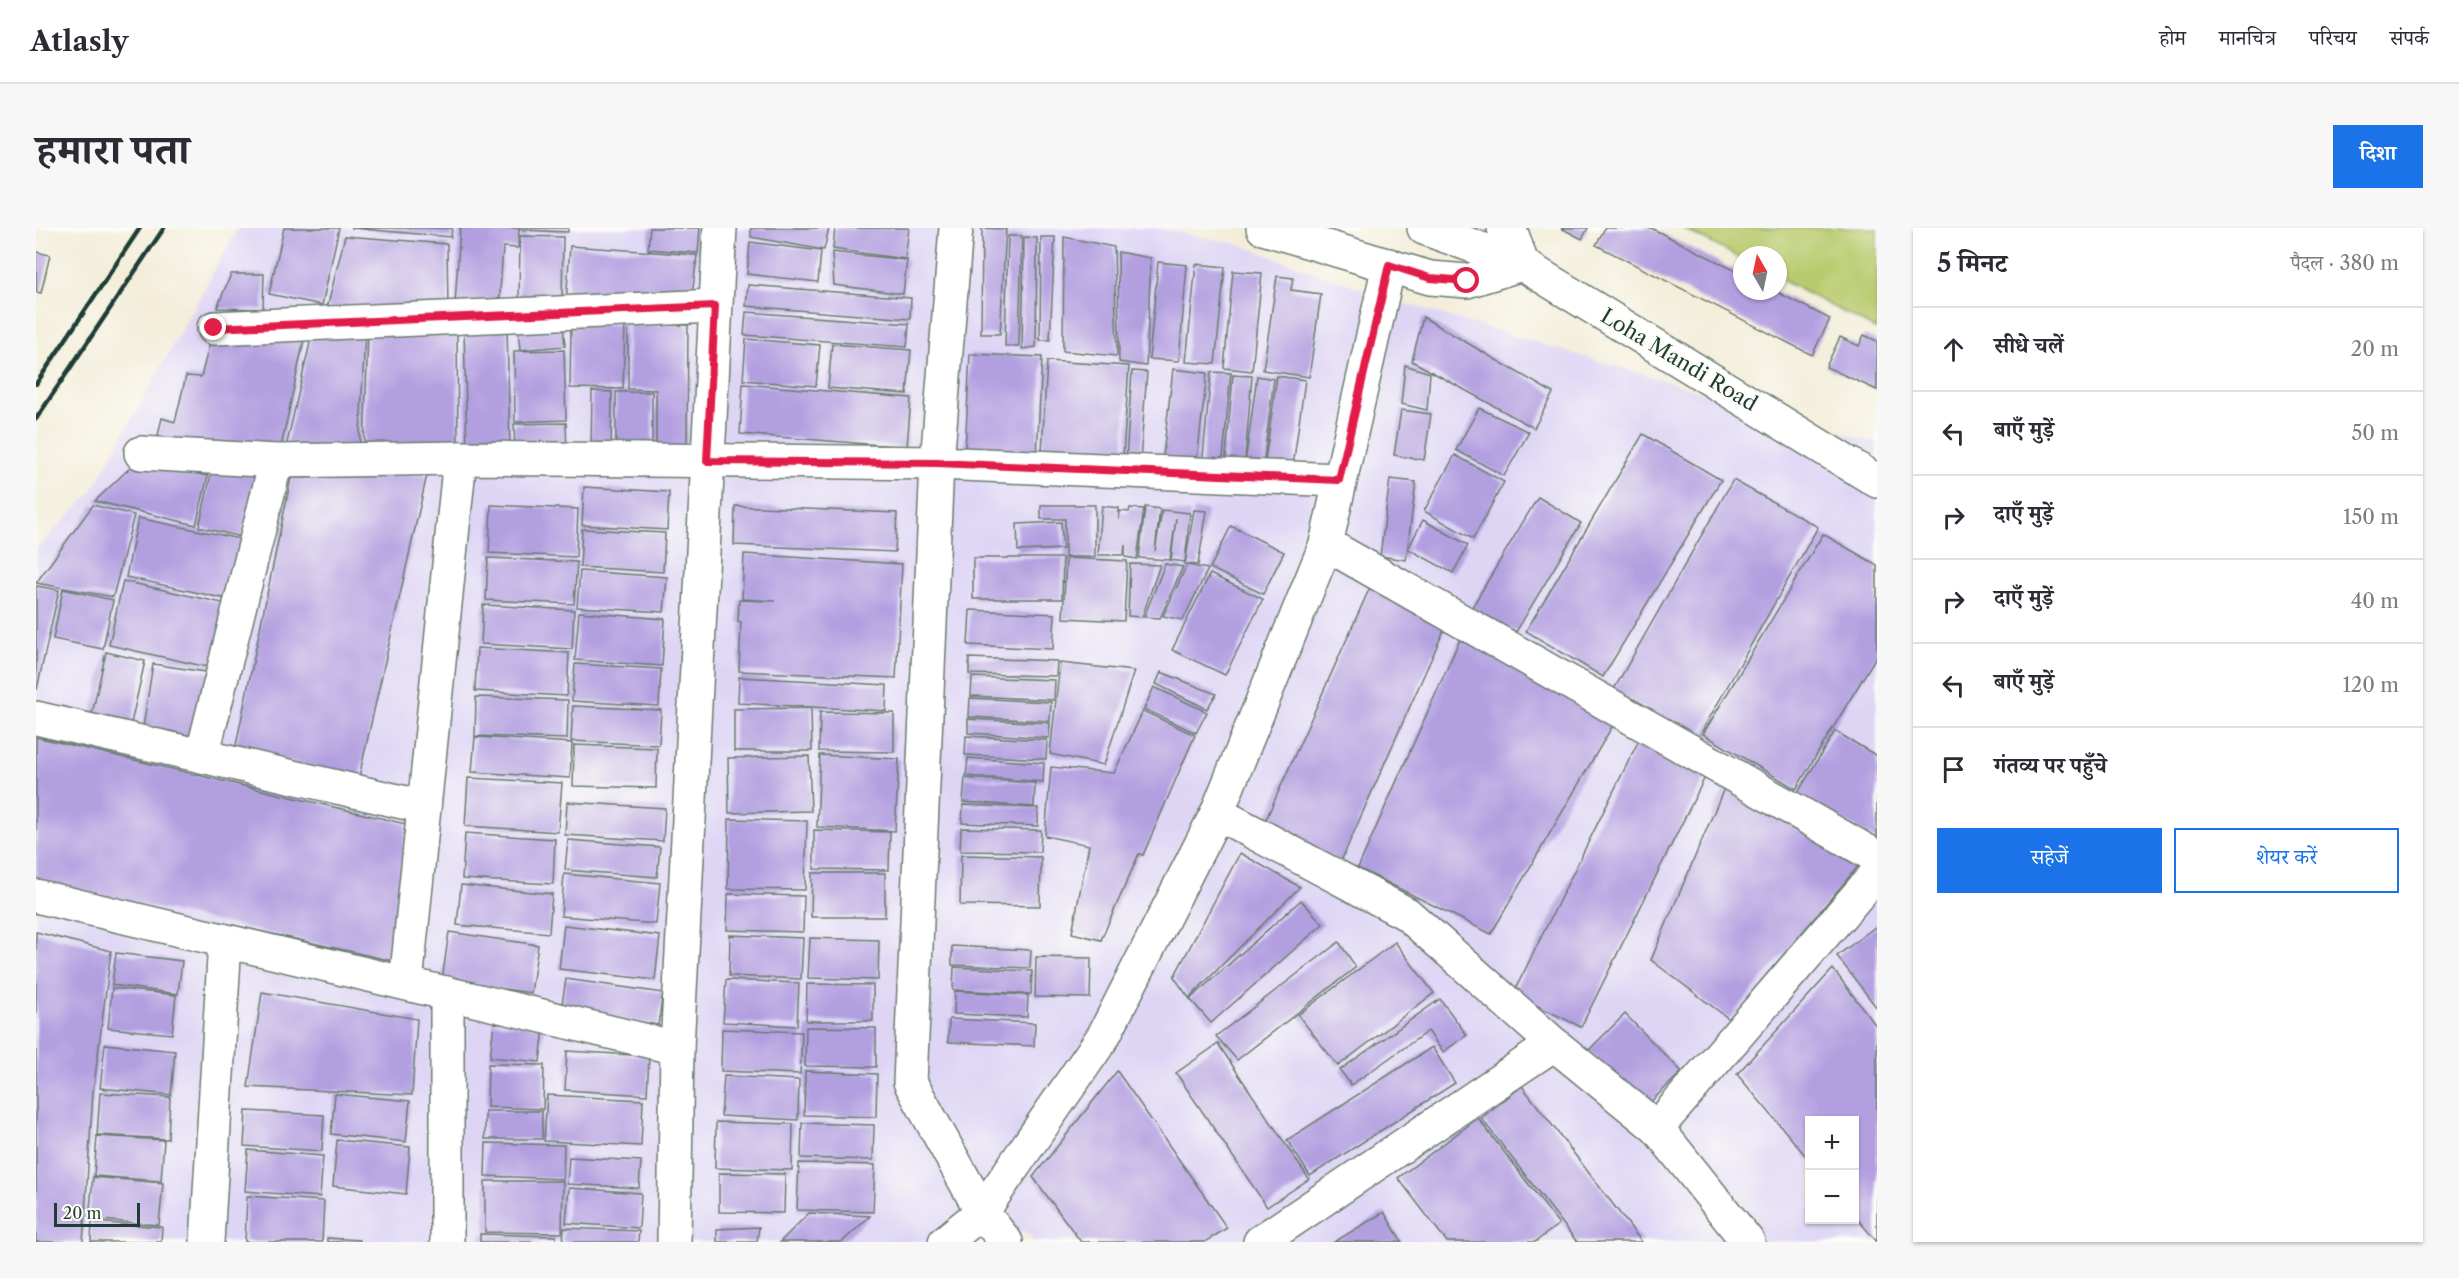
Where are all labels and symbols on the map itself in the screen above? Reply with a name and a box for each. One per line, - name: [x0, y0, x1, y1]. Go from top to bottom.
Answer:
- north arrow: [1733, 246, 1787, 300]
- route start: [1453, 267, 1479, 293]
- street label: Loha Mandi Road: [1596, 303, 1762, 416]
- route end: [200, 314, 226, 340]
- scale bar: [54, 1200, 140, 1228]

